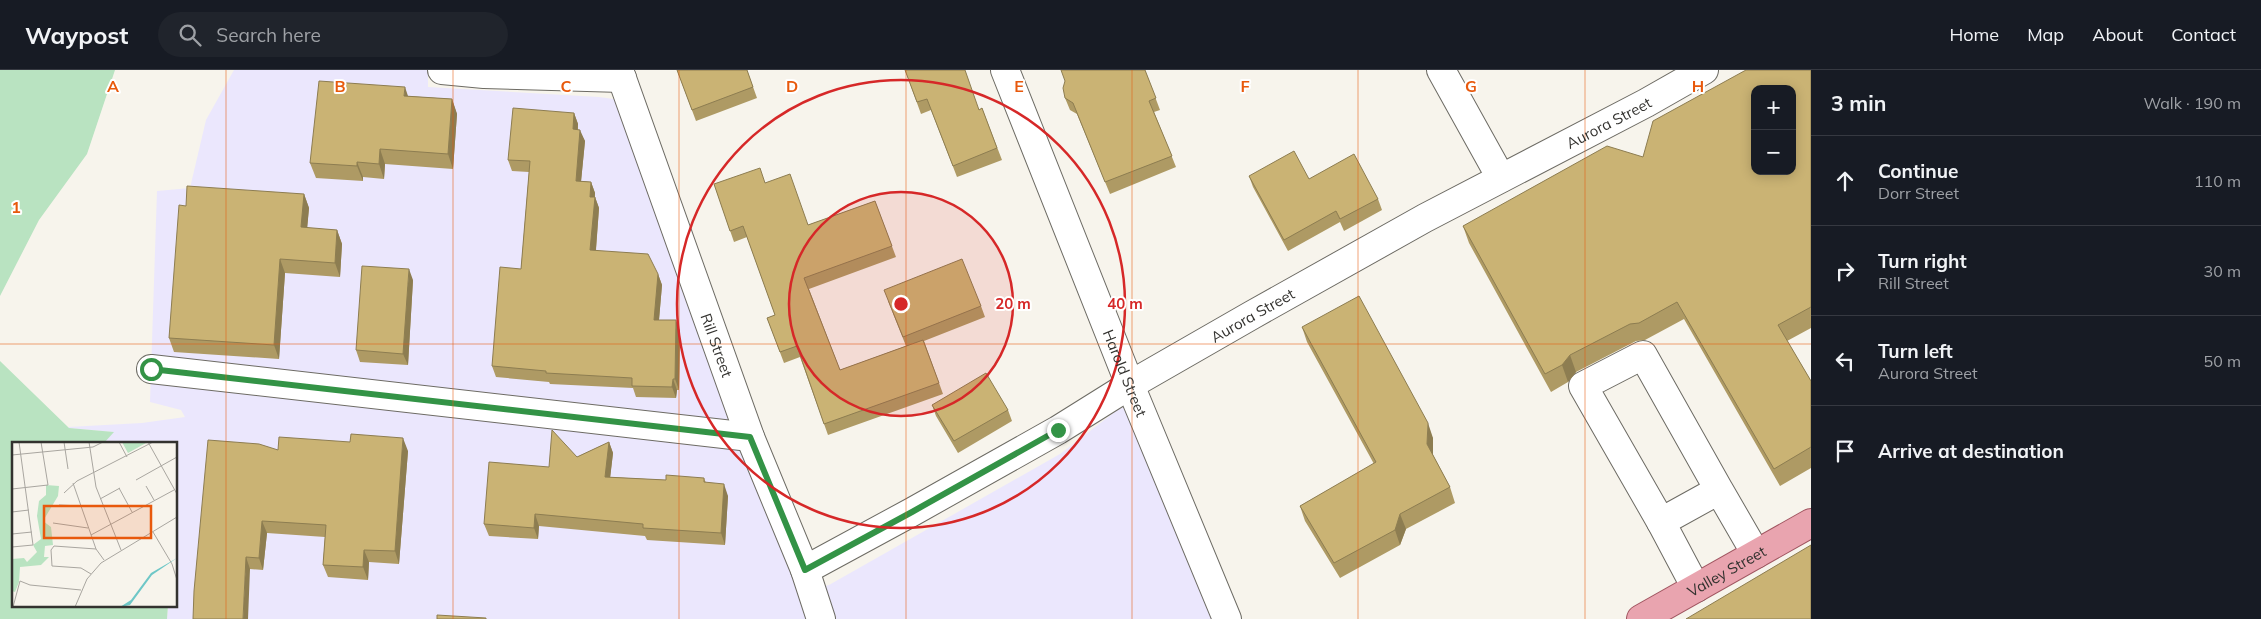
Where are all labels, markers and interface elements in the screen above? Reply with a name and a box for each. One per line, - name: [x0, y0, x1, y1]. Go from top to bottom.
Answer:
- search box: [158, 12, 508, 57]
- text: Waypost: [25, 20, 128, 50]
- icon: search: [176, 21, 204, 49]
- text: Search here: [216, 23, 321, 47]
- text: Home: [1949, 23, 1999, 46]
- text: Map: [2027, 23, 2064, 46]
- text: About: [2092, 23, 2143, 46]
- text: Contact: [2171, 23, 2236, 46]
- text: A: [107, 76, 119, 96]
- text: B: [334, 76, 346, 96]
- text: C: [561, 76, 572, 96]
- text: D: [786, 76, 798, 96]
- text: E: [1014, 76, 1024, 96]
- text: F: [1240, 76, 1250, 96]
- text: G: [1465, 76, 1477, 96]
- text: H: [1692, 76, 1704, 96]
- map controls: [1751, 85, 1796, 175]
- button: +: [1751, 85, 1796, 130]
- text: 3 min: [1831, 90, 1886, 116]
- street label: Aurora Street: [1563, 92, 1655, 152]
- text: Walk · 190 m: [2143, 93, 2241, 113]
- button: −: [1751, 130, 1796, 175]
- text: Continue: [1878, 159, 1958, 183]
- icon: ahead: [1831, 167, 1859, 195]
- text: 110 m: [2194, 171, 2241, 191]
- text: Dorr Street: [1878, 183, 1959, 203]
- text: 1: [11, 197, 21, 217]
- text: Turn right: [1878, 249, 1967, 273]
- icon: right: [1831, 257, 1859, 285]
- text: 30 m: [2204, 261, 2241, 281]
- text: Rill Street: [1878, 273, 1949, 293]
- street label: Aurora Street: [1207, 284, 1298, 346]
- text: 20 m: [995, 294, 1031, 313]
- text: 40 m: [1107, 294, 1143, 313]
- centre of rings: [892, 295, 910, 313]
- street label: Rill Street: [697, 310, 737, 380]
- street label: Harold Street: [1099, 327, 1152, 419]
- text: Turn left: [1878, 339, 1953, 363]
- icon: left: [1831, 347, 1859, 375]
- text: 50 m: [2204, 351, 2241, 371]
- route start: [140, 358, 163, 381]
- text: Aurora Street: [1878, 363, 1978, 383]
- route end: [1047, 419, 1070, 442]
- icon: arrive: [1831, 437, 1859, 465]
- text: Arrive at destination: [1878, 439, 2064, 463]
- inset map: [12, 442, 178, 606]
- street label: Valley Street: [1684, 541, 1769, 601]

